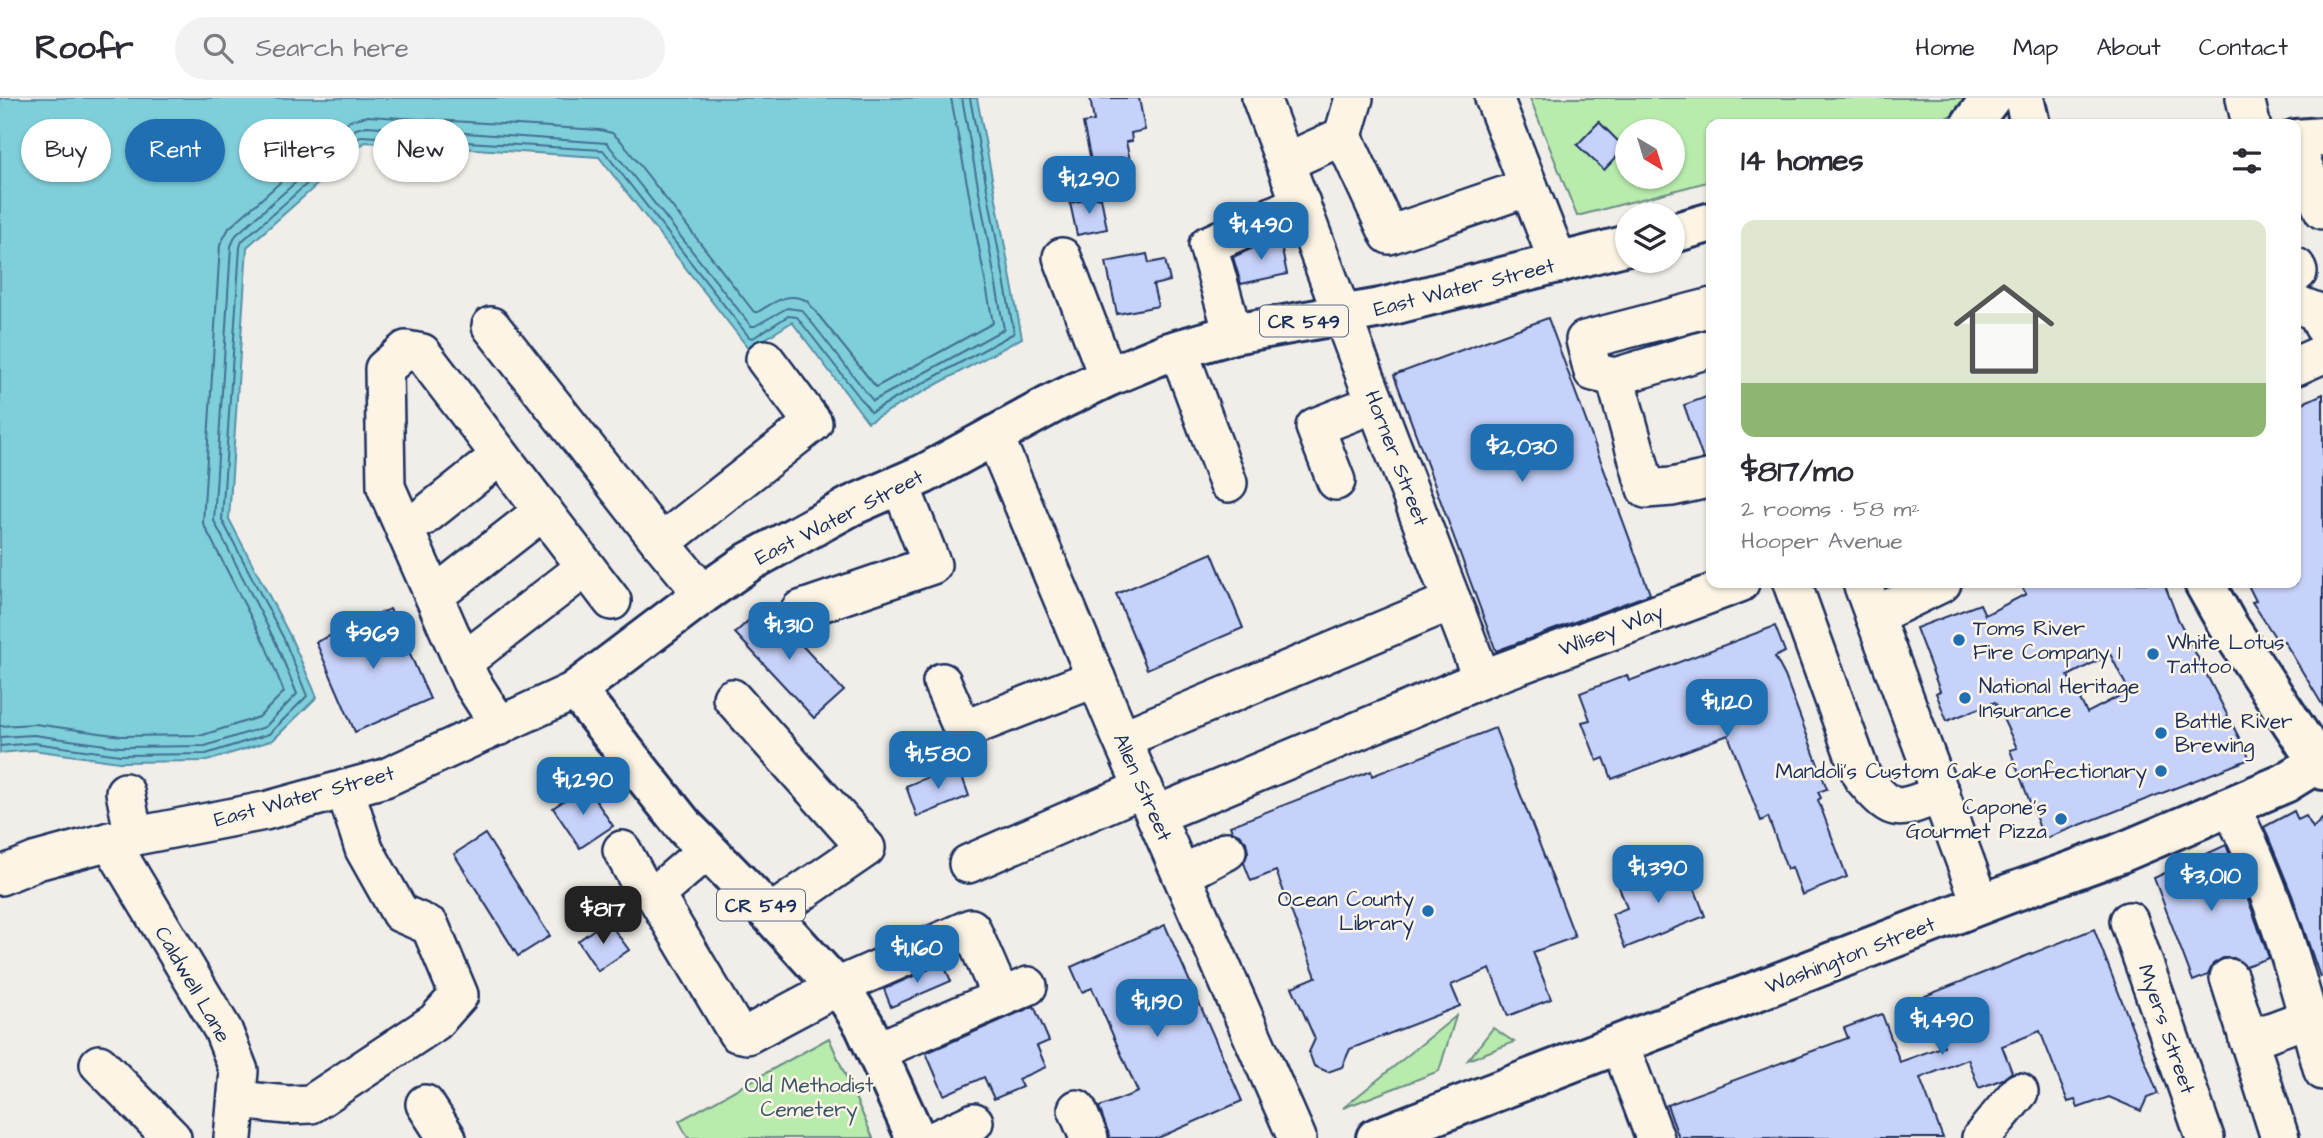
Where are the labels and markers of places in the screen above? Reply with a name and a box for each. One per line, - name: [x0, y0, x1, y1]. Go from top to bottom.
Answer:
- pin: $1,290: [1032, 156, 1146, 216]
- pin: $1,490: [1204, 202, 1318, 262]
- pin: $2,030: [1465, 424, 1579, 484]
- pin: $1,310: [732, 602, 846, 662]
- pin: $969: [332, 612, 414, 671]
- place label: Toms River Fire Company 1: [1973, 614, 2121, 669]
- place label: White Lotus Tattoo: [2167, 628, 2285, 681]
- marker: Toms River Fire Company 1: [1951, 632, 1967, 648]
- marker: White Lotus Tattoo: [2145, 646, 2161, 662]
- place label: National Heritage Insurance: [1979, 672, 2139, 725]
- pin: $1,120: [1670, 680, 1784, 739]
- marker: National Heritage Insurance: [1957, 690, 1973, 706]
- place label: Battle River Brewing: [2175, 707, 2293, 762]
- marker: Battle River Brewing: [2153, 725, 2169, 741]
- pin: $1,580: [881, 732, 995, 791]
- place label: Mandoli's Custom Cake Confectionary: [1776, 757, 2147, 788]
- pin: $1,290: [526, 758, 640, 817]
- marker: Mandoli's Custom Cake Confectionary: [2153, 763, 2169, 779]
- place label: Capone's Gourmet Pizza: [1906, 793, 2047, 846]
- marker: Capone's Gourmet Pizza: [2053, 811, 2069, 827]
- pin: $1,390: [1601, 846, 1715, 905]
- pin: $3,010: [2154, 854, 2268, 913]
- place label: Ocean County Library: [1278, 885, 1414, 940]
- pin: $817: [562, 886, 644, 946]
- marker: Ocean County Library: [1420, 903, 1436, 919]
- pin: $1,160: [860, 926, 974, 985]
- pin: $1,190: [1100, 979, 1214, 1039]
- pin: $1,490: [1885, 998, 1999, 1057]

